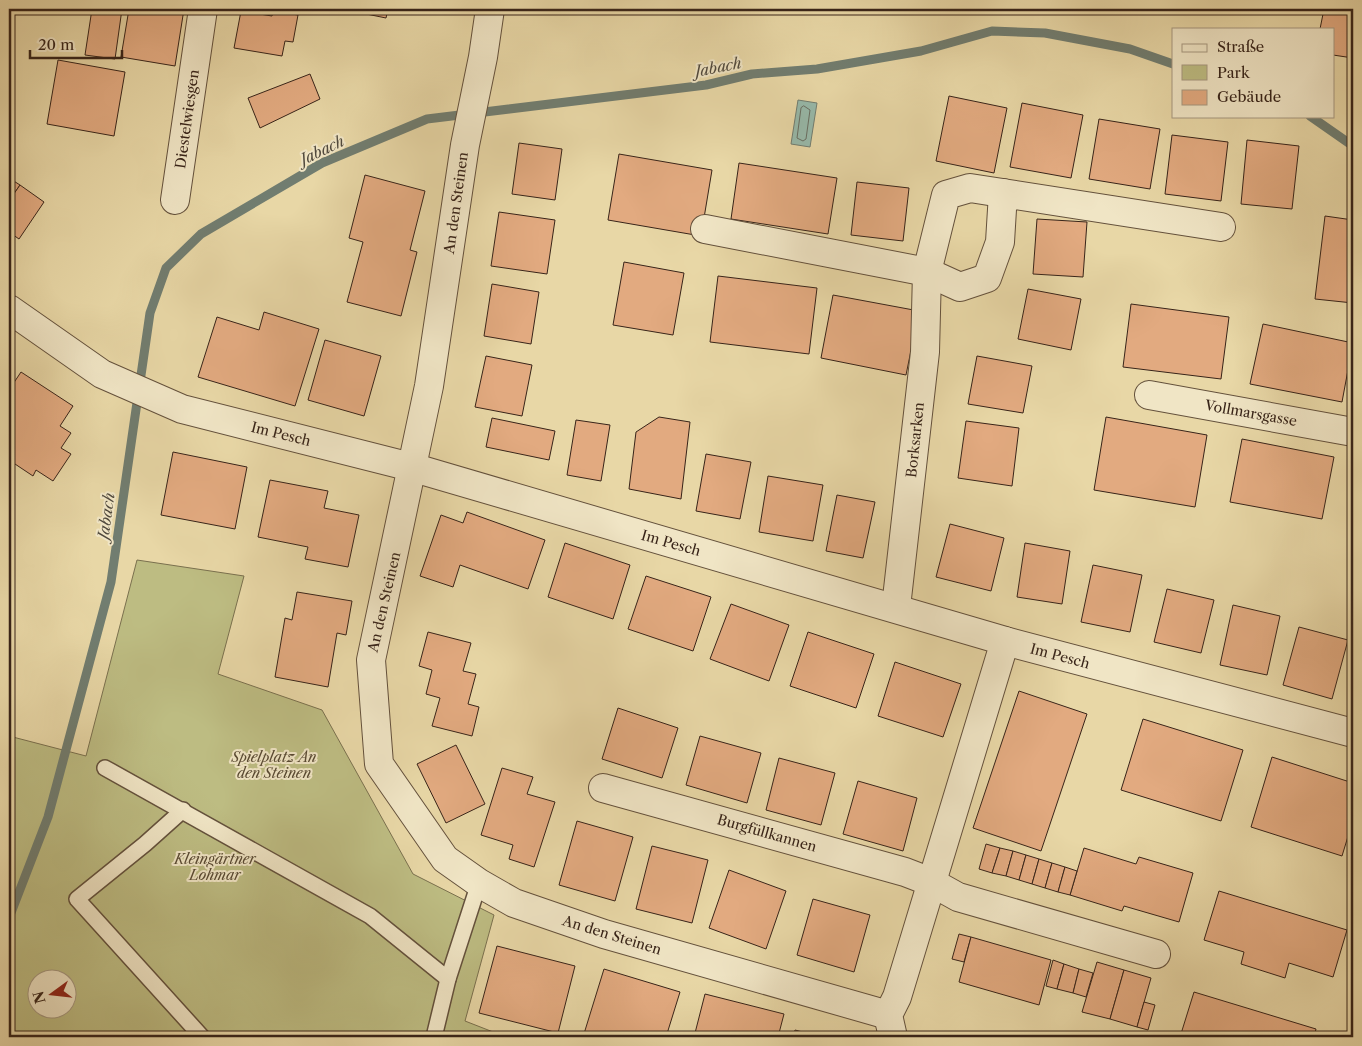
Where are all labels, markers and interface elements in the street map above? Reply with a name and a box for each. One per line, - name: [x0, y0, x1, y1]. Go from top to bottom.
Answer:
- scale bar: [30, 28, 122, 60]
- legend: [1172, 28, 1334, 118]
- text: 20 m: [38, 35, 74, 54]
- text: Straße: [1217, 37, 1264, 56]
- water label: Jabach: [689, 53, 743, 82]
- text: Park: [1217, 63, 1251, 82]
- street label: Diestelwiesgen: [171, 68, 203, 170]
- text: Gebäude: [1217, 87, 1281, 106]
- water label: Jabach: [293, 131, 347, 171]
- street label: An den Steinen: [440, 151, 472, 256]
- street label: Vollmarsgasse: [1203, 396, 1298, 430]
- street label: Borksarken: [902, 401, 928, 479]
- street label: Im Pesch: [249, 418, 313, 450]
- water label: Jabach: [93, 491, 119, 544]
- street label: Im Pesch: [639, 526, 703, 560]
- street label: An den Steinen: [363, 550, 404, 655]
- street label: Im Pesch: [1028, 639, 1092, 673]
- park label: Spielplatz An den Steinen: [231, 748, 317, 782]
- street label: Burgfüllkannen: [715, 810, 819, 856]
- park label: Kleingärtner Lohmar: [173, 850, 257, 884]
- street label: An den Steinen: [559, 911, 664, 959]
- north arrow: [28, 968, 78, 1018]
- text: N: [29, 989, 50, 1006]

